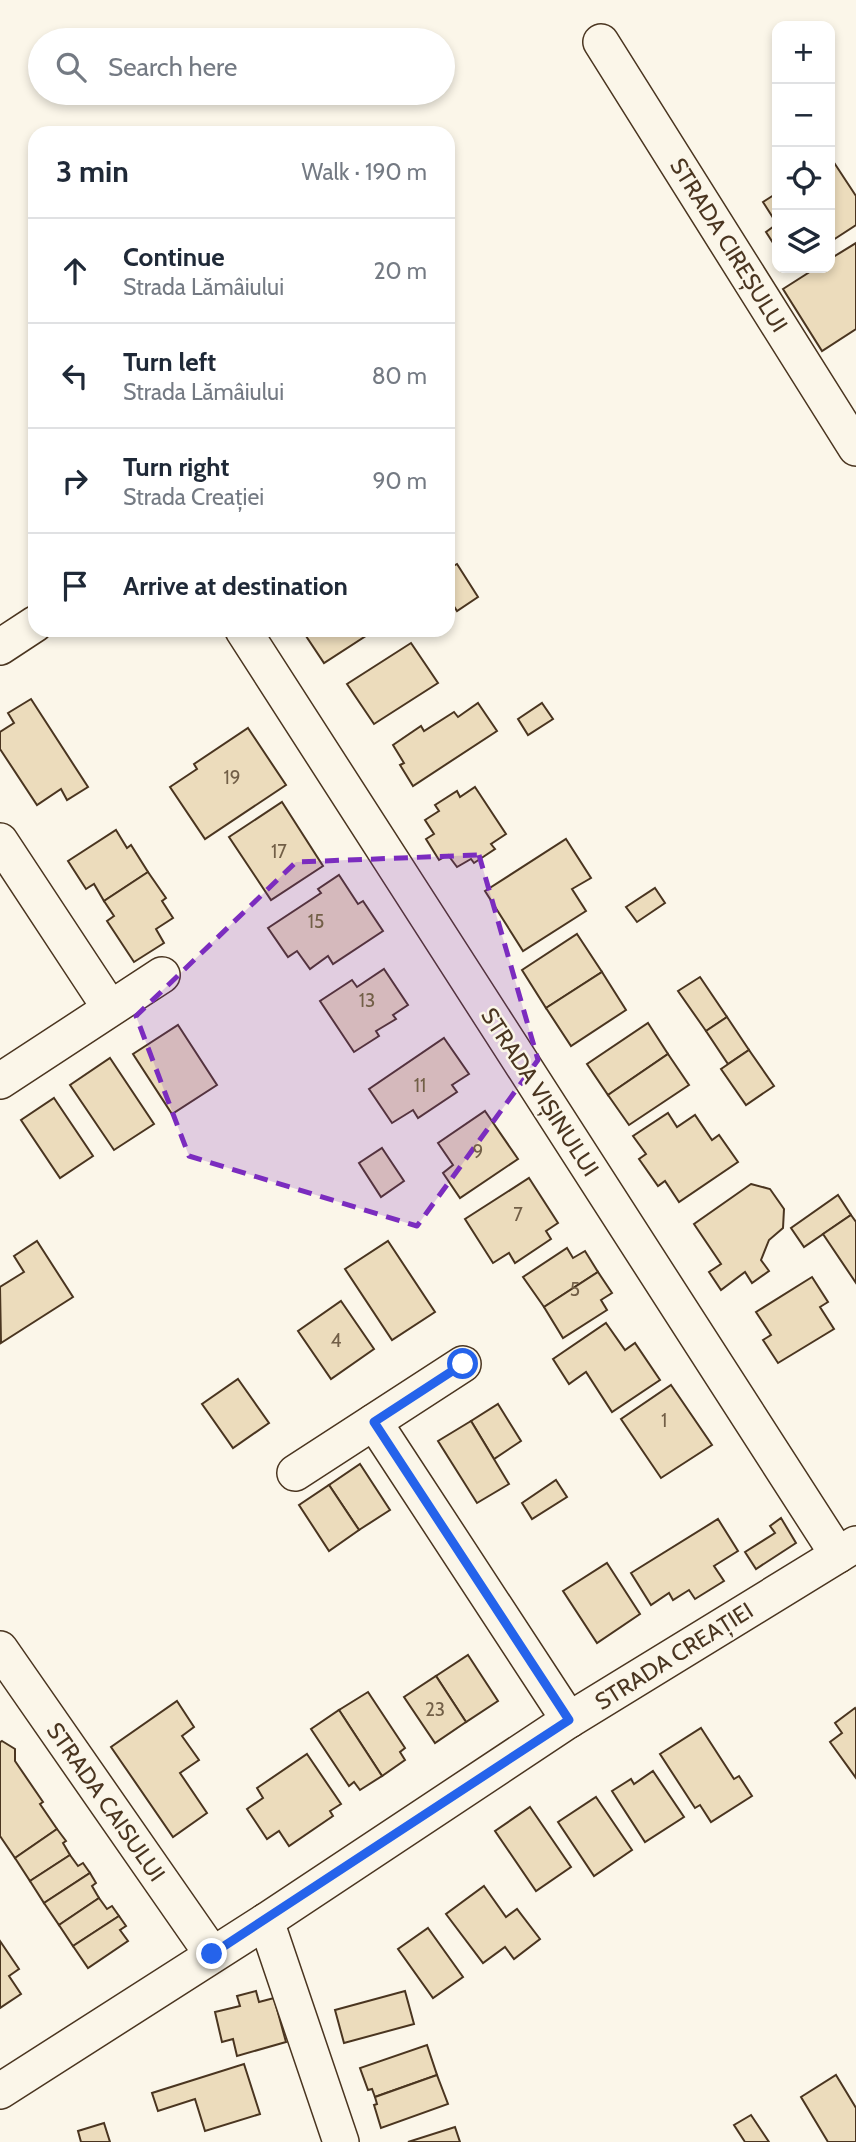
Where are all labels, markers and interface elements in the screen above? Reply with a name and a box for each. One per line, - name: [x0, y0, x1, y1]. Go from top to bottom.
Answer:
- map controls: [772, 21, 835, 273]
- button: +: [772, 21, 835, 84]
- search box: [28, 28, 455, 105]
- icon: search: [52, 48, 90, 86]
- text: Search here: [108, 51, 237, 83]
- button: −: [772, 84, 835, 147]
- button: locate: [772, 147, 835, 210]
- text: 3 min: [56, 153, 129, 190]
- street label: STRADA CIREȘULUI: [663, 153, 794, 338]
- text: Walk · 190 m: [302, 158, 427, 186]
- button: layers: [772, 210, 835, 273]
- text: Continue: [123, 241, 225, 273]
- icon: ahead: [56, 252, 94, 290]
- text: 20 m: [374, 257, 427, 285]
- text: Strada Lămâiului: [123, 273, 284, 301]
- text: Turn left: [123, 346, 216, 378]
- icon: left: [56, 357, 94, 395]
- text: 80 m: [372, 362, 427, 390]
- text: Strada Lămâiului: [123, 378, 284, 406]
- text: Turn right: [123, 451, 229, 483]
- icon: right: [56, 462, 94, 500]
- text: 90 m: [373, 467, 427, 495]
- text: Strada Creației: [123, 483, 264, 511]
- icon: arrive: [56, 567, 94, 605]
- text: Arrive at destination: [123, 570, 348, 602]
- house number: 19: [224, 766, 241, 789]
- house number: 17: [271, 840, 287, 863]
- house number: 15: [308, 910, 324, 933]
- house number: 13: [359, 989, 375, 1012]
- street label: STRADA VIȘINULUI: [474, 1003, 605, 1182]
- house number: 11: [414, 1074, 426, 1097]
- house number: 9: [473, 1140, 483, 1163]
- house number: 7: [513, 1203, 523, 1226]
- house number: 5: [570, 1278, 580, 1301]
- house number: 4: [331, 1329, 342, 1352]
- route start: [447, 1348, 478, 1379]
- house number: 1: [661, 1409, 667, 1432]
- street label: STRADA CREAȚIEI: [590, 1596, 759, 1718]
- house number: 23: [425, 1698, 445, 1721]
- street label: STRADA CAISULUI: [41, 1717, 171, 1887]
- route end: [196, 1938, 227, 1969]

